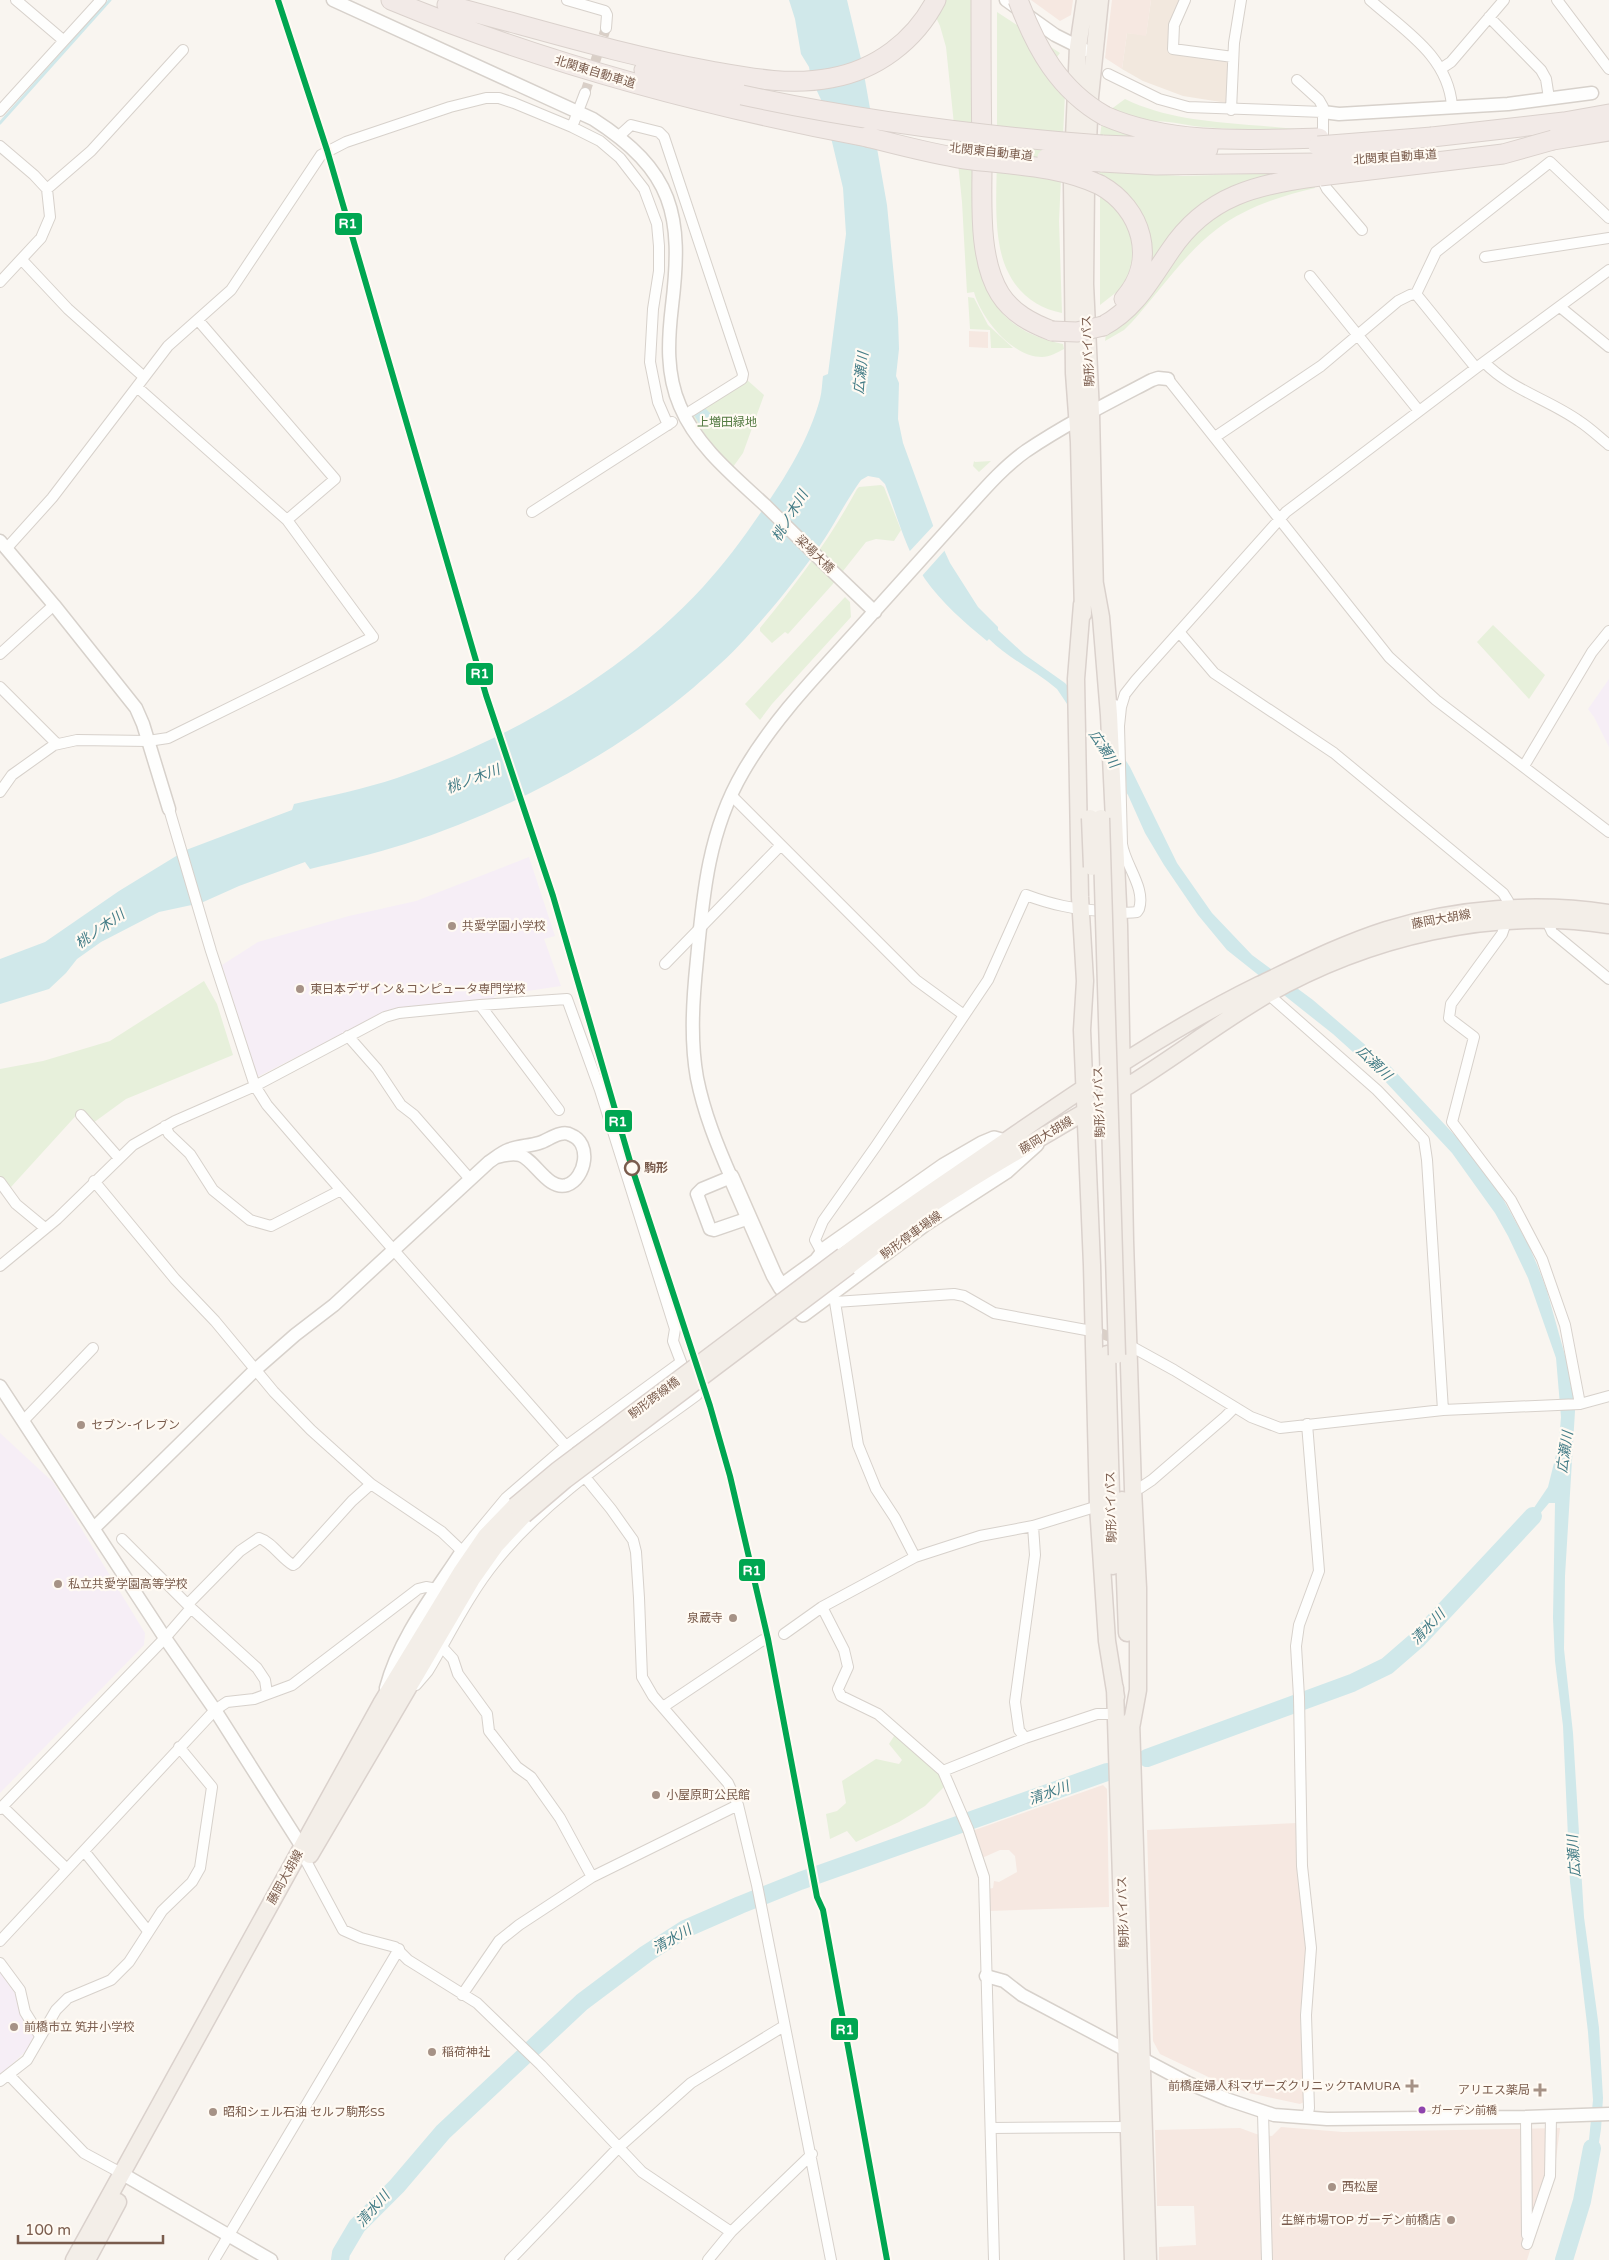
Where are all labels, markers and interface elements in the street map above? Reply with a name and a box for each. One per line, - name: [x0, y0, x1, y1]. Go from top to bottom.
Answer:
- street label: 北関東自動車道: [553, 53, 637, 91]
- street label: 北関東自動車道: [948, 141, 1034, 163]
- street label: 北関東自動車道: [1353, 147, 1437, 167]
- line badge: R1: [334, 212, 363, 236]
- text: R1: [339, 215, 357, 232]
- street label: 駒形バイパス: [1079, 315, 1097, 387]
- water label: 広瀬川: [850, 349, 872, 395]
- park label: 上増田緑地: [697, 415, 757, 429]
- water label: 桃ノ木川: [768, 486, 813, 544]
- street label: 梁場大橋: [793, 532, 837, 576]
- line badge: R1: [465, 662, 494, 686]
- text: R1: [471, 665, 489, 682]
- water label: 広瀬川: [1085, 727, 1124, 773]
- water label: 桃ノ木川: [444, 760, 504, 797]
- water label: 桃ノ木川: [72, 905, 129, 952]
- street label: 藤岡大胡線: [1410, 907, 1472, 931]
- place label: 共愛学園小学校: [462, 919, 546, 933]
- marker: 共愛学園小学校: [446, 920, 458, 932]
- place label: 東日本デザイン＆コンピュータ専門学校: [310, 982, 526, 996]
- marker: 東日本デザイン＆コンピュータ専門学校: [294, 983, 306, 995]
- water label: 広瀬川: [1353, 1042, 1396, 1085]
- street label: 駒形バイパス: [1091, 1066, 1107, 1138]
- line badge: R1: [604, 1109, 633, 1133]
- text: R1: [609, 1113, 627, 1130]
- street label: 藤岡大胡線: [1017, 1114, 1075, 1156]
- marker: 駒形: [624, 1160, 640, 1176]
- place label: 駒形: [644, 1161, 668, 1175]
- street label: 駒形停車場線: [878, 1208, 944, 1262]
- street label: 駒形跨線橋: [626, 1374, 682, 1422]
- place label: セブン-イレブン: [91, 1418, 180, 1432]
- marker: セブン-イレブン: [75, 1419, 87, 1431]
- water label: 広瀬川: [1554, 1428, 1577, 1474]
- street label: 駒形バイパス: [1103, 1471, 1119, 1543]
- line badge: R1: [738, 1558, 766, 1582]
- text: R1: [743, 1562, 761, 1579]
- place label: 私立共愛学園高等学校: [68, 1577, 188, 1591]
- marker: 私立共愛学園高等学校: [52, 1578, 64, 1590]
- water label: 清水川: [1407, 1605, 1450, 1648]
- place label: 泉蔵寺: [687, 1611, 723, 1625]
- marker: 泉蔵寺: [727, 1612, 739, 1624]
- water label: 清水川: [1026, 1777, 1074, 1808]
- place label: 小屋原町公民館: [666, 1788, 750, 1802]
- marker: 小屋原町公民館: [650, 1789, 662, 1801]
- water label: 広瀬川: [1564, 1832, 1584, 1878]
- street label: 藤岡大胡線: [264, 1847, 306, 1907]
- street label: 駒形バイパス: [1115, 1876, 1131, 1948]
- water label: 清水川: [650, 1920, 696, 1957]
- line badge: R1: [830, 2017, 859, 2041]
- place label: 前橋市立 笂井小学校: [24, 2020, 135, 2034]
- marker: 前橋市立 笂井小学校: [8, 2021, 20, 2033]
- text: R1: [836, 2021, 854, 2038]
- place label: 稲荷神社: [442, 2045, 490, 2059]
- marker: 稲荷神社: [426, 2046, 438, 2058]
- place label: 前橋産婦人科マザーズクリニックTAMURA: [1168, 2079, 1401, 2093]
- marker: 前橋産婦人科マザーズクリニックTAMURA: [1405, 2079, 1419, 2093]
- place label: アリエス薬局: [1458, 2083, 1530, 2097]
- marker: アリエス薬局: [1534, 2084, 1546, 2096]
- place label: ガーデン前橋: [1431, 2104, 1497, 2117]
- place label: 昭和シェル石油 セルフ駒形SS: [223, 2105, 385, 2119]
- marker: ガーデン前橋: [1417, 2105, 1427, 2115]
- marker: 昭和シェル石油 セルフ駒形SS: [207, 2106, 219, 2118]
- place label: 西松屋: [1342, 2180, 1378, 2194]
- marker: 西松屋: [1326, 2181, 1338, 2193]
- water label: 清水川: [353, 2186, 395, 2230]
- scale bar: [18, 2212, 162, 2244]
- place label: 生鮮市場TOP ガーデン前橋店: [1281, 2213, 1441, 2227]
- marker: 生鮮市場TOP ガーデン前橋店: [1445, 2214, 1457, 2226]
- text: 100 m: [25, 2221, 71, 2239]

